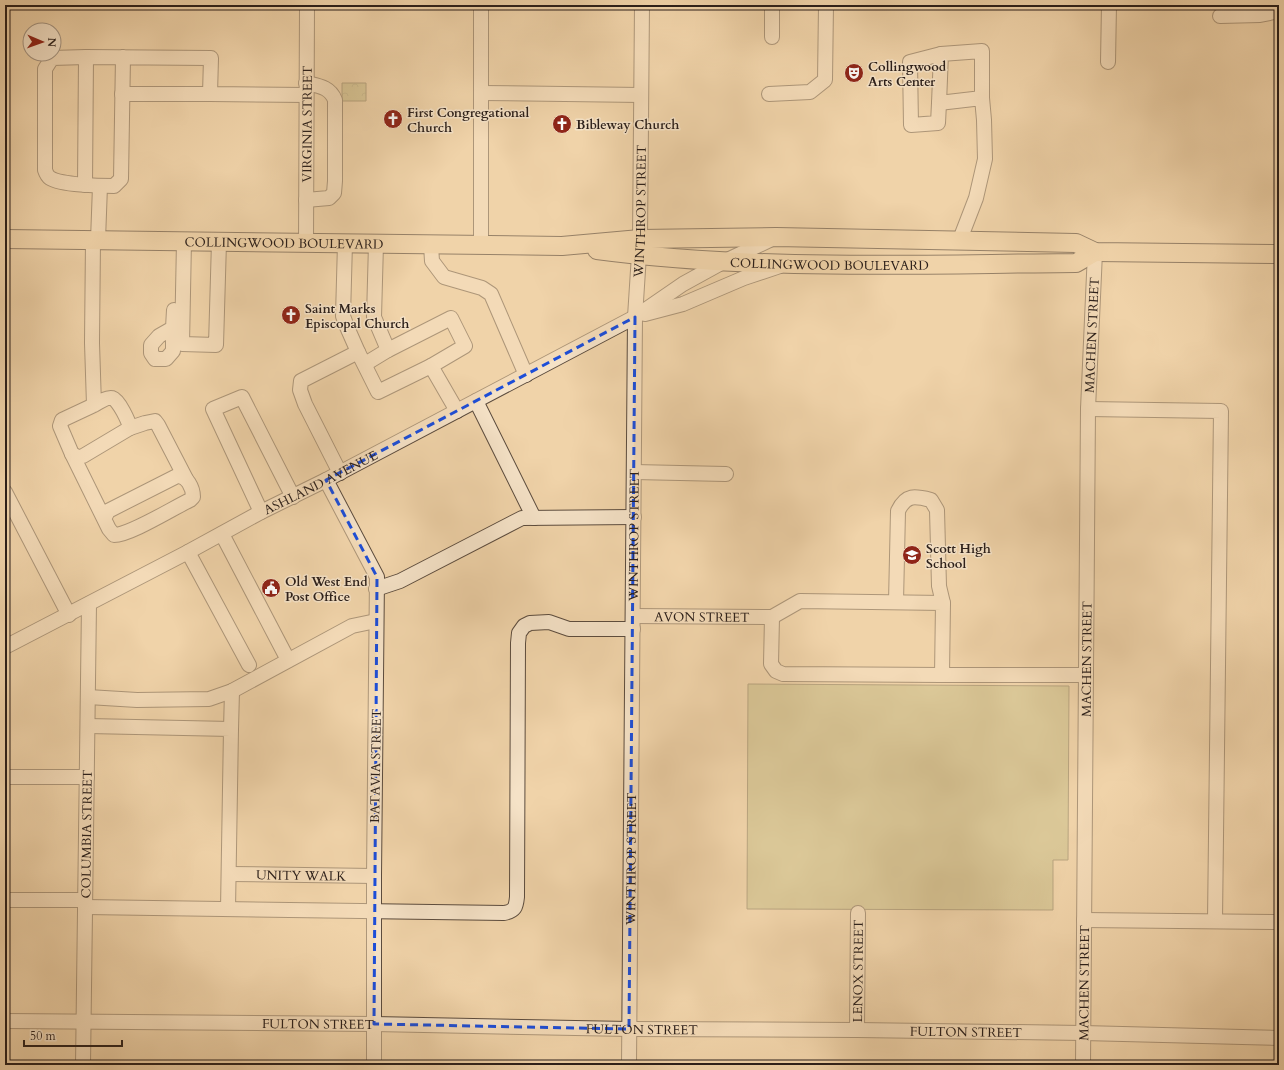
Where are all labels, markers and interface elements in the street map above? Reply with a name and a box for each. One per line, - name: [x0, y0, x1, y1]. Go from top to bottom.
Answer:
- north arrow: [22, 22, 62, 62]
- text: N: [44, 37, 59, 48]
- place label: Collingwood Arts Center: [868, 58, 947, 91]
- theatre icon: Collingwood Arts Center: [843, 62, 865, 84]
- street label: VIRGINIA STREET: [298, 65, 317, 182]
- place label: First Congregational Church: [407, 104, 530, 137]
- church icon: First Congregational Church: [382, 108, 404, 130]
- church icon: Bibleway Church: [551, 113, 573, 135]
- place label: Bibleway Church: [576, 116, 679, 134]
- street label: WINTHROP STREET: [629, 144, 651, 279]
- street label: COLLINGWOOD BOULEVARD: [185, 233, 383, 254]
- street label: COLLINGWOOD BOULEVARD: [730, 254, 929, 275]
- street label: MACHEN STREET: [1081, 277, 1104, 393]
- place label: Saint Marks Episcopal Church: [305, 300, 409, 333]
- church icon: Saint Marks Episcopal Church: [280, 304, 302, 326]
- street label: ASHLAND AVENUE: [261, 446, 381, 519]
- street label: WINTHROP STREET: [625, 468, 644, 602]
- place label: Scott High School: [926, 540, 991, 573]
- school or university icon: Scott High School: [901, 544, 923, 566]
- place label: Old West End Post Office: [285, 573, 368, 606]
- public building icon: Old West End Post Office: [260, 577, 282, 599]
- street label: MACHEN STREET: [1078, 601, 1097, 717]
- street label: AVON STREET: [654, 608, 750, 627]
- street label: BATAVIA STREET: [366, 708, 386, 823]
- street label: COLUMBIA STREET: [77, 769, 97, 898]
- street label: WINTHROP STREET: [622, 792, 641, 926]
- street label: UNITY WALK: [256, 866, 346, 886]
- street label: LENOX STREET: [849, 919, 868, 1022]
- street label: MACHEN STREET: [1075, 925, 1094, 1041]
- street label: FULTON STREET: [262, 1015, 375, 1034]
- street label: FULTON STREET: [586, 1020, 698, 1039]
- scale bar: [24, 1022, 122, 1048]
- street label: FULTON STREET: [910, 1023, 1022, 1042]
- text: 50 m: [30, 1028, 57, 1044]

